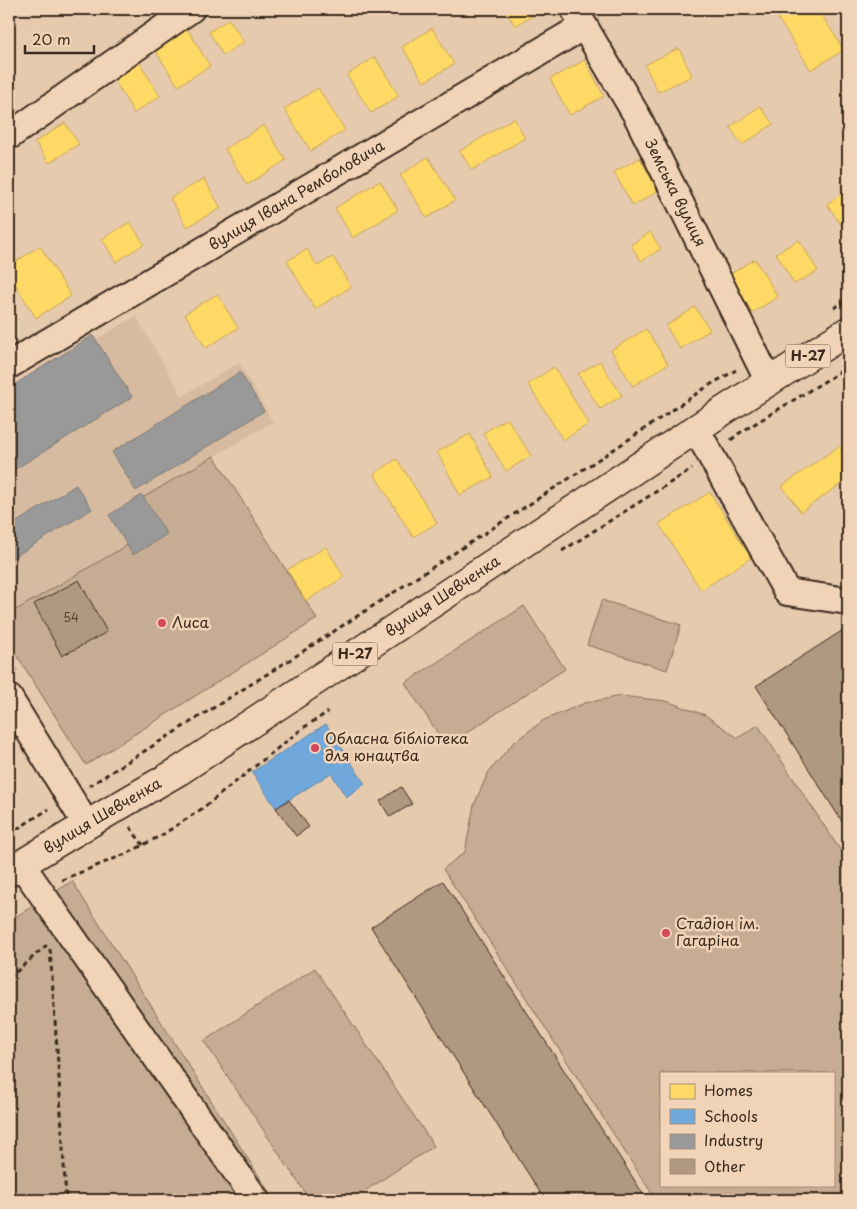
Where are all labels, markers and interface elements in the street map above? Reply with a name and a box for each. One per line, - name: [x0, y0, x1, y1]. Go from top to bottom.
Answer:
- scale bar: [25, 22, 94, 54]
- text: 20 m: [32, 27, 71, 50]
- street label: вулиця Івана Ремболовича: [204, 133, 389, 255]
- street label: Земська вулиця: [640, 134, 713, 250]
- road number: Н-27: [786, 344, 830, 368]
- street label: вулиця Шевченка: [380, 548, 505, 642]
- house number: 54: [63, 608, 79, 626]
- place label: Лиса: [172, 610, 210, 633]
- marker: Лиса: [156, 617, 168, 629]
- road number: Н-27: [332, 642, 378, 666]
- place label: Обласна бібліотека для юнацтва: [325, 726, 469, 766]
- marker: Обласна бібліотека для юнацтва: [309, 742, 321, 754]
- street label: вулиця Шевченка: [38, 770, 166, 858]
- place label: Стадіон ім. Гагаріна: [676, 911, 759, 951]
- marker: Стадіон ім. Гагаріна: [660, 927, 672, 939]
- legend: [660, 1072, 834, 1186]
- text: Homes: [704, 1078, 753, 1101]
- text: Schools: [704, 1104, 758, 1127]
- text: Industry: [704, 1128, 763, 1151]
- text: Other: [704, 1154, 745, 1177]

